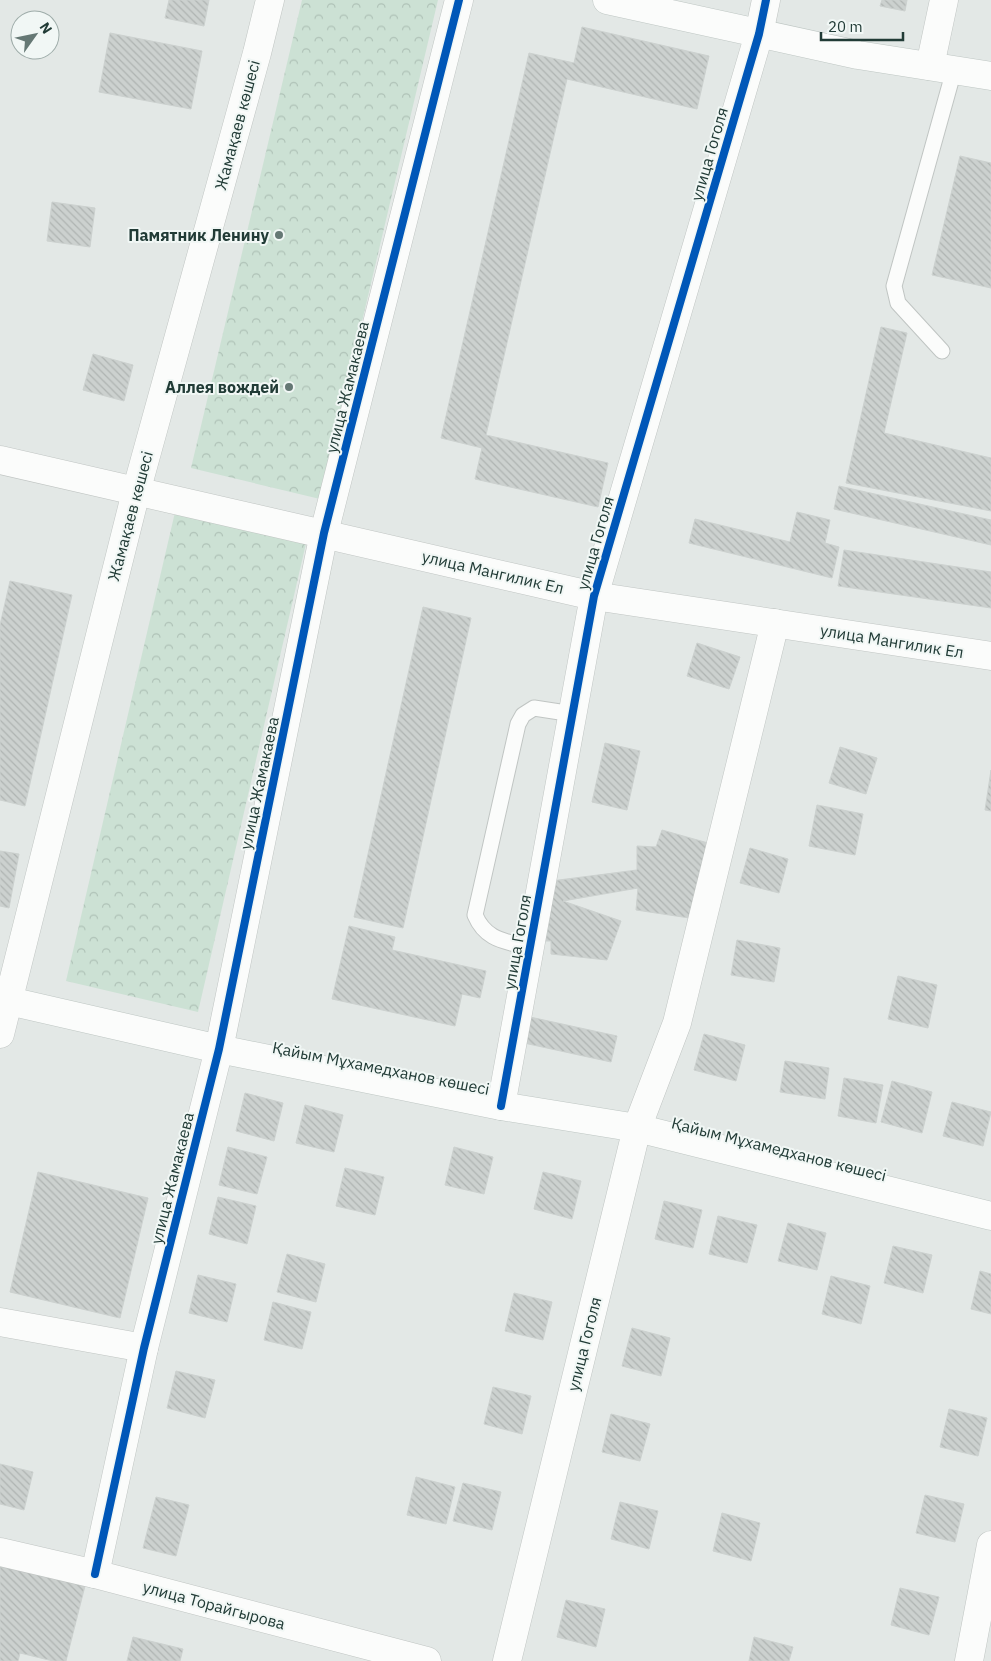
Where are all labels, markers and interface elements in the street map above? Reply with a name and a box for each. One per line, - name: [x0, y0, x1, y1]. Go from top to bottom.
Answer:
- north arrow: [10, 10, 60, 60]
- scale bar: [821, 10, 904, 42]
- text: 20 m: [828, 17, 863, 36]
- text: N: [36, 19, 56, 37]
- street label: Жамақаев көшесі: [210, 58, 264, 192]
- street label: улица Гоголя: [686, 105, 732, 203]
- place label: Памятник Ленину: [128, 225, 269, 245]
- marker: Памятник Ленину: [273, 229, 285, 241]
- street label: улица Жамакаева: [321, 319, 373, 455]
- place label: Аллея вождей: [165, 377, 279, 397]
- marker: Аллея вождей: [283, 381, 295, 393]
- street label: Жамақаев көшесі: [103, 449, 157, 583]
- street label: улица Гоголя: [572, 494, 618, 592]
- street label: улица Мангилик Ел: [420, 546, 566, 598]
- street label: улица Мангилик Ел: [819, 620, 965, 662]
- street label: улица Жамакаева: [235, 714, 283, 851]
- street label: улица Гоголя: [499, 893, 535, 991]
- street label: Қайым Мұхамедханов көшесі: [271, 1037, 491, 1099]
- street label: улица Жамакаева: [146, 1110, 198, 1246]
- street label: Қайым Мұхамедханов көшесі: [669, 1113, 889, 1185]
- street label: улица Гоголя: [563, 1295, 605, 1393]
- street label: улица Торайгырова: [141, 1576, 288, 1634]

